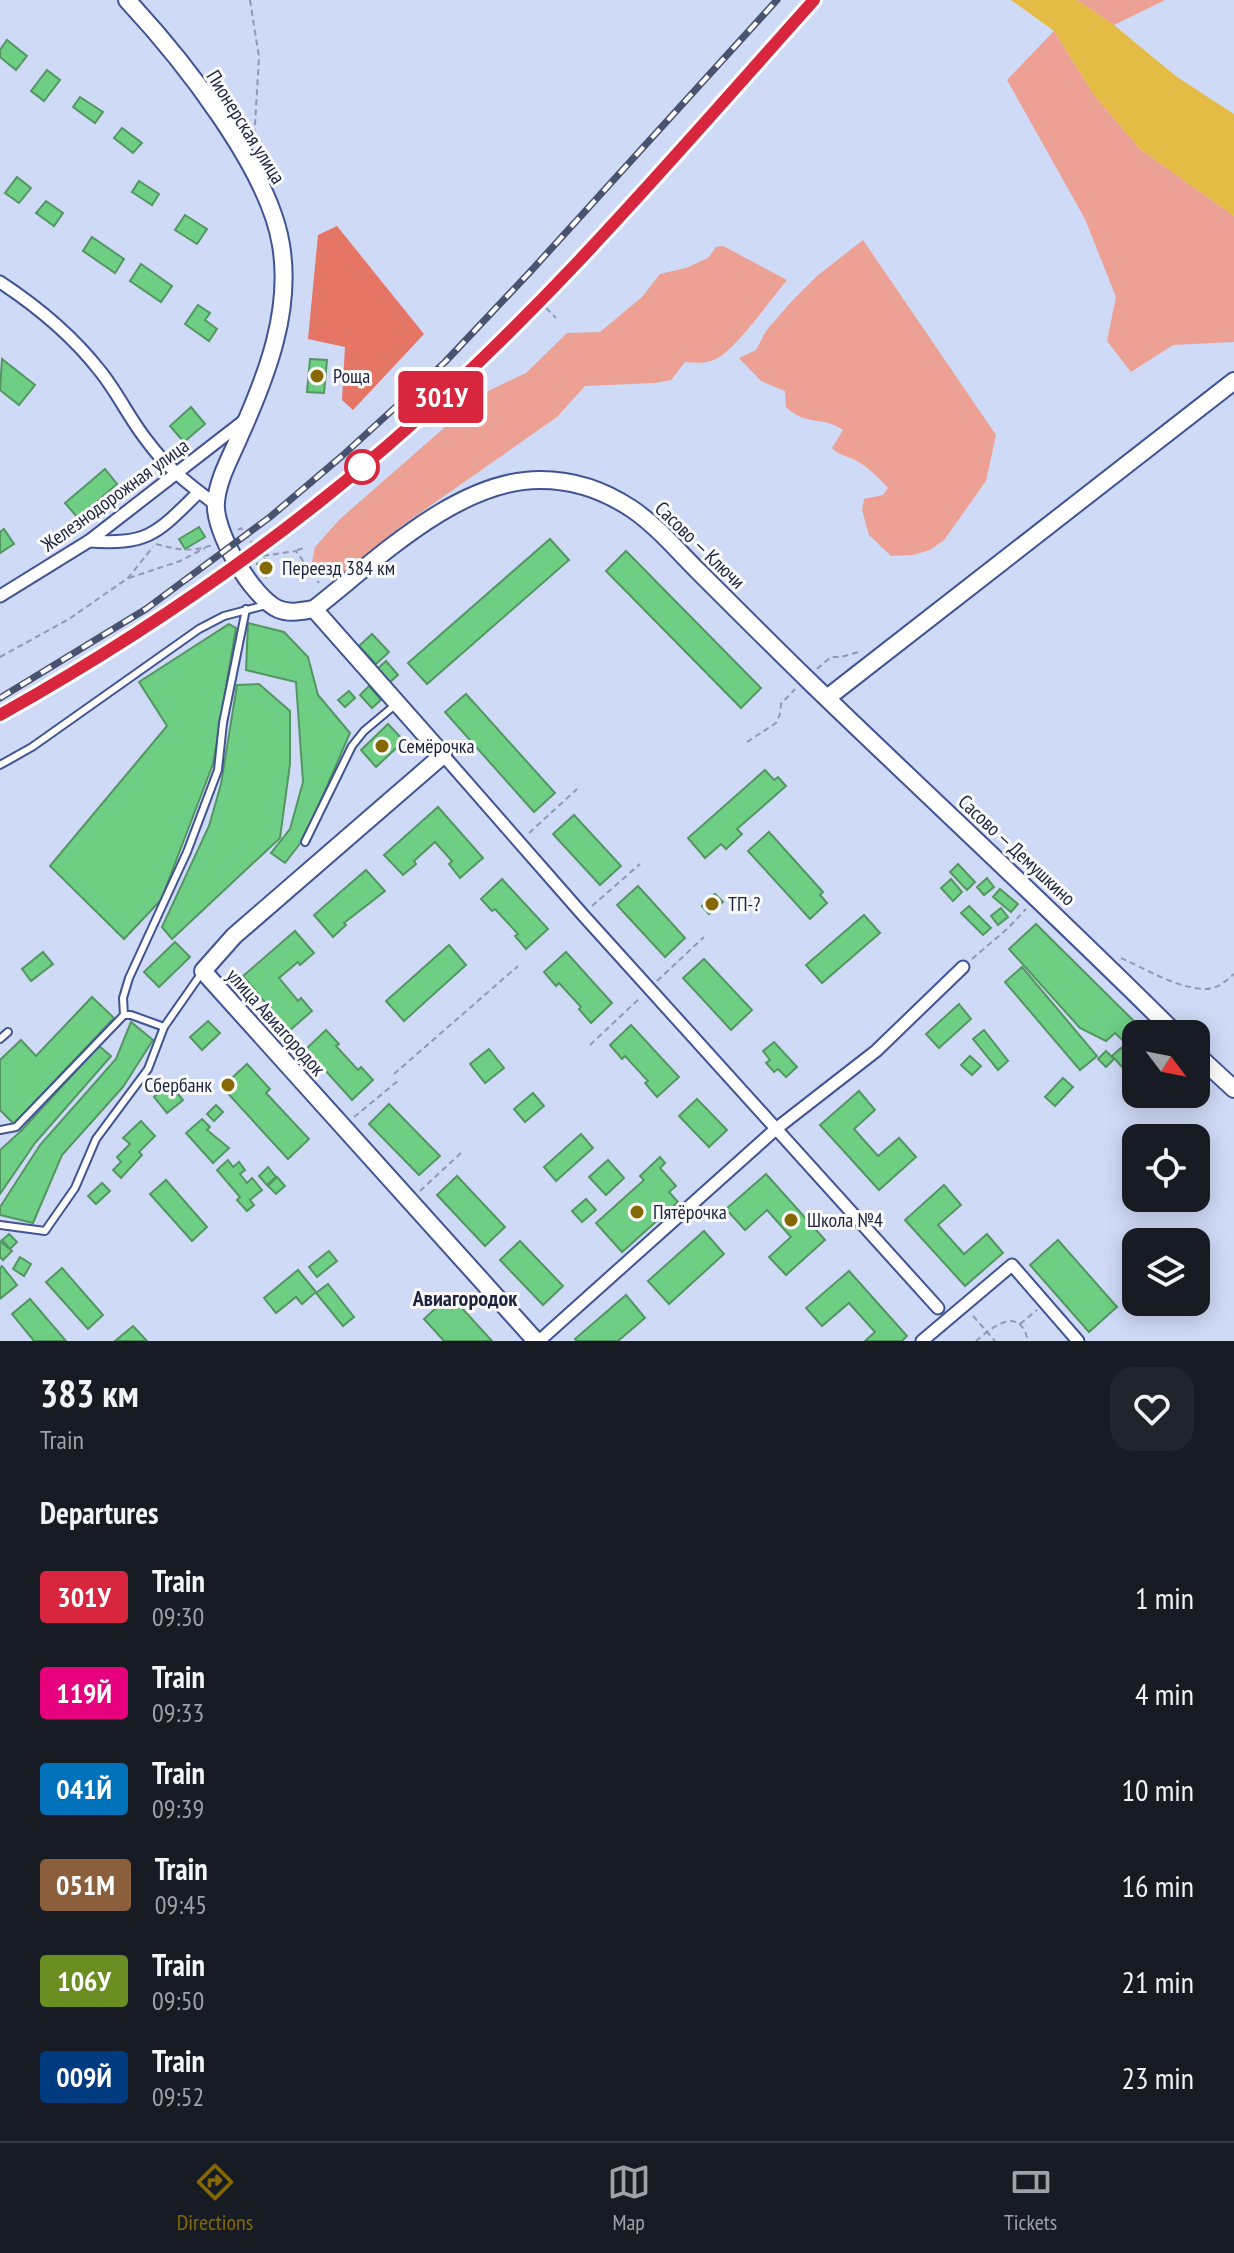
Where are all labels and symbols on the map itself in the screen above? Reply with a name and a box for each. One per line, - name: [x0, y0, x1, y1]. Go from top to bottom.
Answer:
- street label: Пионерская улица: [201, 65, 291, 189]
- place label: Роща: [333, 363, 370, 389]
- marker: Роща: [308, 367, 326, 385]
- line badge: 301У: [385, 371, 497, 423]
- street label: Железнодорожная улица: [35, 433, 194, 558]
- unlabelled marker: [345, 450, 379, 484]
- street label: Сасово — Ключи: [649, 495, 751, 595]
- place label: Переезд 384 км: [282, 555, 395, 581]
- marker: Переезд 384 км: [257, 559, 275, 577]
- place label: Семёрочка: [398, 733, 475, 759]
- marker: Семёрочка: [373, 737, 391, 755]
- street label: Сасово — Демушкино: [953, 789, 1081, 911]
- place label: ТП-?: [728, 891, 760, 917]
- marker: ТП-?: [703, 895, 721, 913]
- street label: улица Авиагородок: [221, 963, 331, 1081]
- north arrow: [1122, 1020, 1210, 1108]
- place label: Сбербанк: [144, 1072, 212, 1098]
- marker: Сбербанк: [219, 1076, 237, 1094]
- place label: Пятёрочка: [653, 1199, 727, 1225]
- marker: Пятёрочка: [628, 1203, 646, 1221]
- place label: Школа №4: [807, 1207, 883, 1233]
- marker: Школа №4: [782, 1211, 800, 1229]
- district label: Авиагородок: [412, 1284, 518, 1312]

